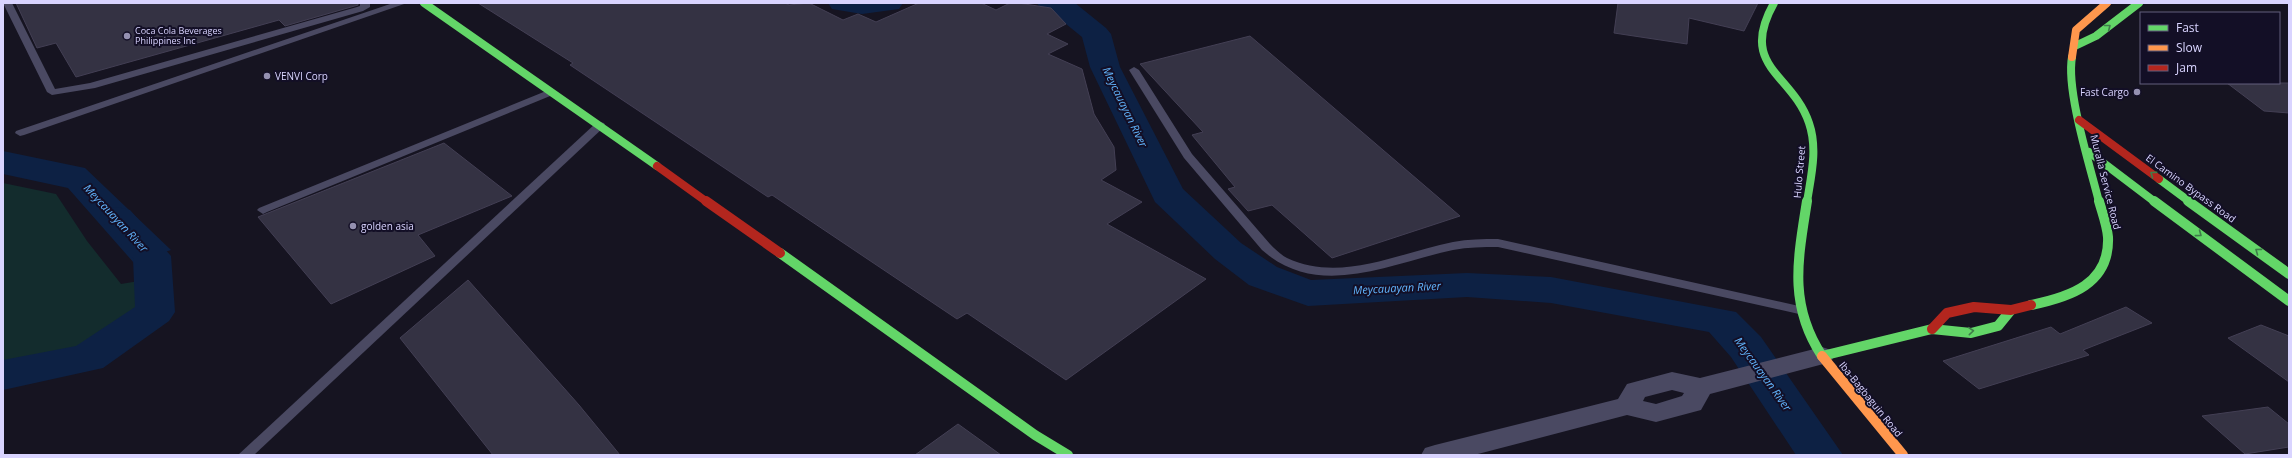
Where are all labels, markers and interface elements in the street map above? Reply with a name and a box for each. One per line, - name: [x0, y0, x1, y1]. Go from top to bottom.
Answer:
- legend: [2140, 12, 2280, 84]
- text: Fast: [2176, 19, 2199, 36]
- place label: Coca Cola Beverages Philippines Inc: [135, 24, 222, 47]
- one-way arrow: [2104, 25, 2111, 32]
- marker: Coca Cola Beverages Philippines Inc: [122, 31, 132, 41]
- text: Slow: [2176, 39, 2203, 56]
- text: Jam: [2175, 59, 2197, 76]
- water label: Meycauayan River: [1099, 64, 1152, 150]
- place label: VENVI Corp: [275, 69, 328, 83]
- marker: VENVI Corp: [262, 71, 272, 81]
- place label: Fast Cargo: [2080, 85, 2129, 99]
- marker: Fast Cargo: [2132, 87, 2142, 97]
- street label: Muralla Service Road: [2087, 133, 2125, 231]
- street label: Hulo Street: [1790, 145, 1808, 199]
- street label: El Camino Bypass Road: [2143, 151, 2239, 225]
- one-way arrow: [2150, 172, 2157, 179]
- water label: Meycauayan River: [81, 180, 152, 255]
- place label: golden asia: [361, 219, 414, 233]
- marker: golden asia: [348, 221, 358, 231]
- one-way arrow: [2195, 229, 2202, 237]
- one-way arrow: [2255, 248, 2262, 255]
- water label: Meycauayan River: [1353, 278, 1442, 297]
- one-way arrow: [1968, 327, 1974, 336]
- water label: Meycauayan River: [1731, 334, 1796, 414]
- street label: Iba-Bagbaguin Road: [1836, 358, 1906, 440]

